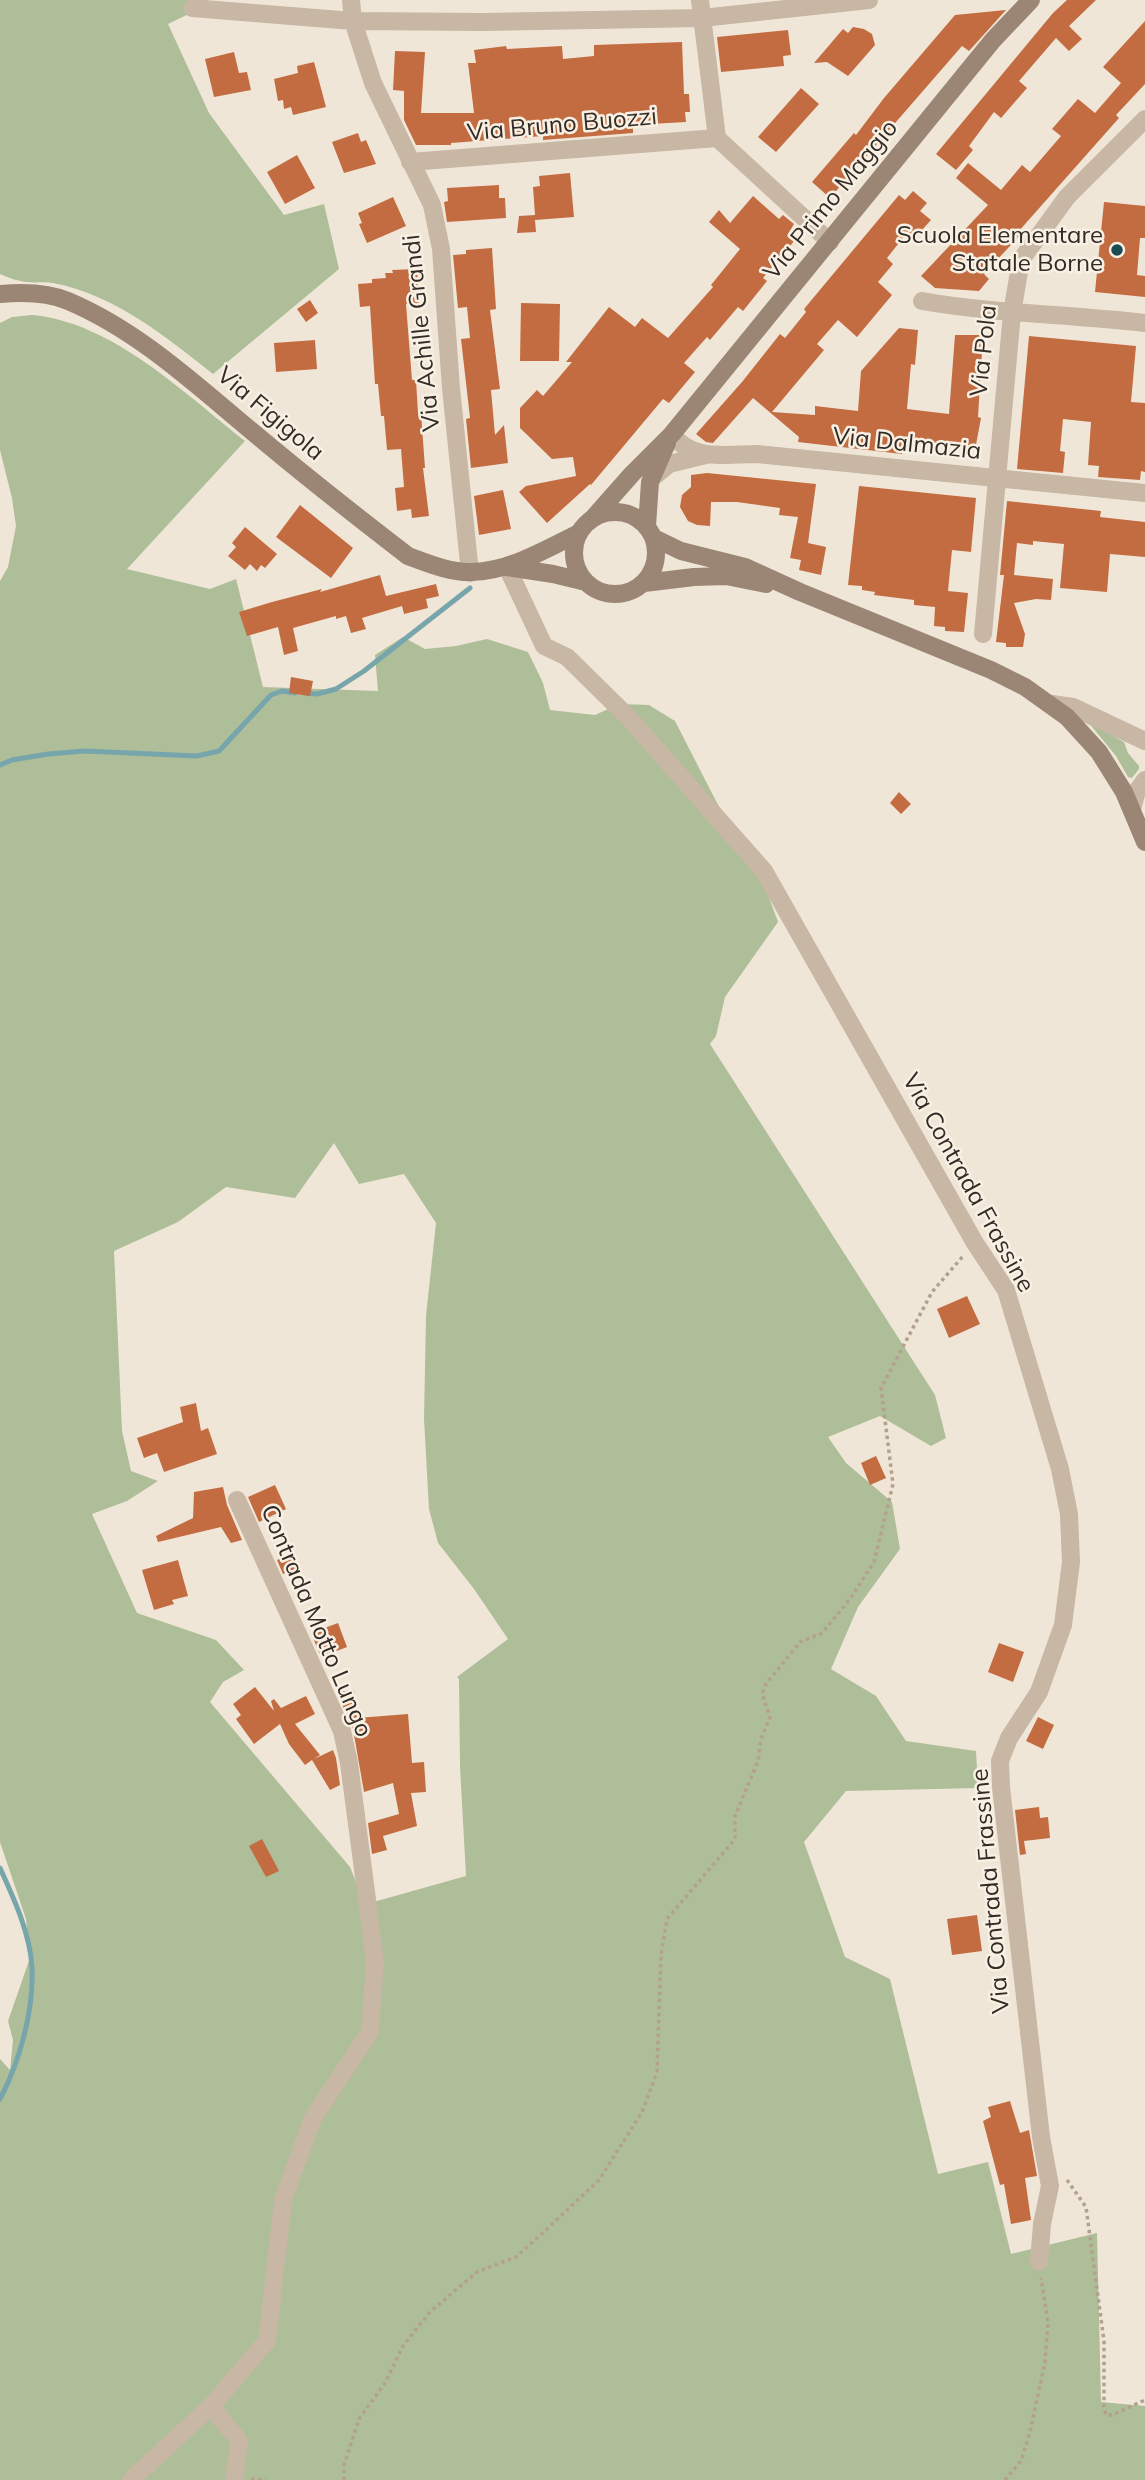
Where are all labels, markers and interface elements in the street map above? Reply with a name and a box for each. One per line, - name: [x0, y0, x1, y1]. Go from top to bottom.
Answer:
- street label: Via Bruno Buozzi: [466, 102, 658, 148]
- street label: Via Primo Maggio: [758, 114, 904, 286]
- place label: Scuola Elementare Statale Borne: [897, 222, 1103, 278]
- street label: Via Achille Grandi: [397, 233, 447, 433]
- marker: Scuola Elementare Statale Borne: [1109, 242, 1125, 258]
- street label: Via Pola: [965, 304, 1003, 398]
- street label: Via Figigola: [211, 361, 329, 467]
- street label: Via Dalmazia: [831, 422, 983, 466]
- street label: Via Contrada Frassine: [896, 1069, 1040, 1297]
- street label: Contrada Motto Lungo: [254, 1501, 378, 1741]
- street label: Via Contrada Frassine: [966, 1767, 1016, 2015]

